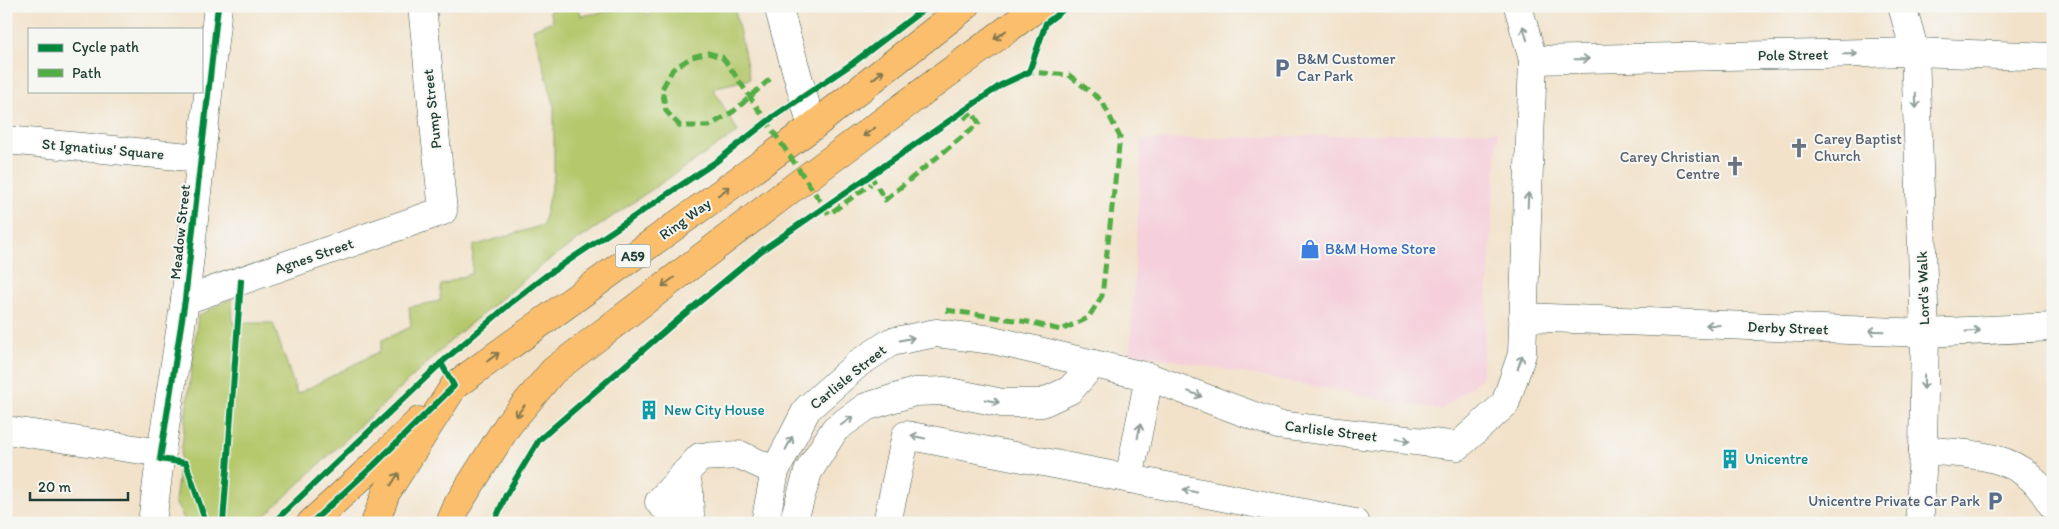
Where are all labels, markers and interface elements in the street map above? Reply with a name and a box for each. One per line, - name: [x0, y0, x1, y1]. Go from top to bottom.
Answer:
- one-way arrow: [1520, 26, 1530, 42]
- legend: [28, 28, 202, 92]
- one-way arrow: [993, 30, 1007, 40]
- text: Cycle path: [72, 38, 139, 56]
- street label: Pole Street: [1758, 45, 1829, 65]
- one-way arrow: [1841, 49, 1857, 59]
- place label: B&M Customer Car Park: [1297, 50, 1396, 85]
- one-way arrow: [1574, 54, 1590, 64]
- parking icon: B&M Customer Car Park: [1271, 57, 1293, 79]
- text: Path: [72, 64, 101, 82]
- street label: Pump Street: [419, 68, 445, 150]
- one-way arrow: [871, 70, 884, 81]
- one-way arrow: [1912, 93, 1921, 109]
- one-way arrow: [863, 126, 876, 137]
- place label: Carey Baptist Church: [1814, 130, 1902, 165]
- street label: St Ignatius' Square: [41, 135, 165, 163]
- church icon: Carey Baptist Church: [1788, 137, 1810, 159]
- place label: Carey Christian Centre: [1620, 148, 1721, 183]
- church icon: Carey Christian Centre: [1724, 155, 1746, 177]
- street label: Meadow Street: [166, 183, 194, 281]
- one-way arrow: [717, 185, 730, 196]
- one-way arrow: [1523, 192, 1533, 208]
- street label: Ring Way: [656, 194, 714, 244]
- street label: Agnes Street: [272, 234, 356, 278]
- shop icon: B&M Home Store: [1299, 238, 1321, 260]
- place label: B&M Home Store: [1325, 240, 1436, 258]
- road number: A59: [616, 245, 650, 268]
- street label: Lord's Walk: [1913, 250, 1933, 325]
- one-way arrow: [662, 277, 675, 288]
- street label: Derby Street: [1747, 318, 1829, 338]
- one-way arrow: [1706, 320, 1722, 330]
- one-way arrow: [1965, 326, 1981, 335]
- one-way arrow: [1868, 327, 1884, 336]
- one-way arrow: [898, 334, 914, 343]
- street label: Carlisle Street: [806, 341, 890, 413]
- one-way arrow: [486, 352, 499, 363]
- one-way arrow: [1515, 354, 1525, 370]
- one-way arrow: [1919, 374, 1929, 390]
- one-way arrow: [1187, 390, 1202, 399]
- one-way arrow: [984, 397, 1000, 406]
- building icon: New City House: [638, 399, 660, 421]
- place label: New City House: [664, 401, 765, 419]
- one-way arrow: [514, 405, 525, 418]
- one-way arrow: [840, 416, 854, 426]
- street label: Carlisle Street: [1284, 416, 1379, 446]
- one-way arrow: [1134, 424, 1144, 440]
- one-way arrow: [910, 432, 926, 442]
- one-way arrow: [1395, 435, 1411, 445]
- one-way arrow: [784, 436, 794, 451]
- building icon: Unicentre: [1719, 448, 1741, 470]
- place label: Unicentre: [1745, 450, 1808, 468]
- scale bar: [30, 469, 128, 501]
- one-way arrow: [390, 472, 400, 486]
- text: 20 m: [38, 478, 72, 496]
- one-way arrow: [1182, 485, 1198, 495]
- parking icon: Unicentre Private Car Park: [1984, 490, 2006, 512]
- place label: Unicentre Private Car Park: [1808, 492, 1980, 510]

